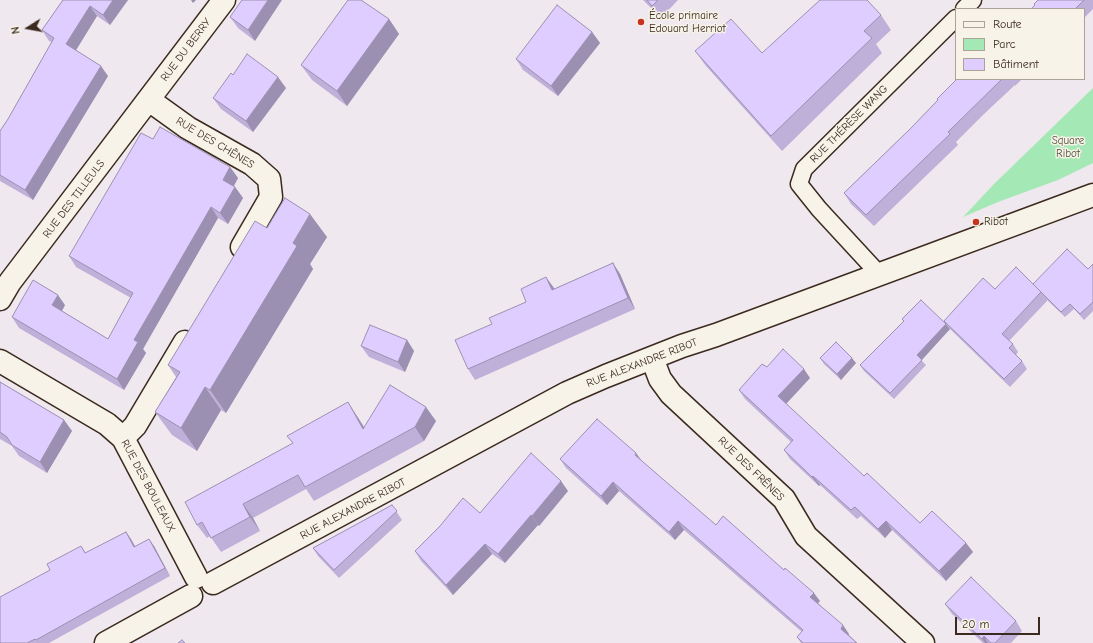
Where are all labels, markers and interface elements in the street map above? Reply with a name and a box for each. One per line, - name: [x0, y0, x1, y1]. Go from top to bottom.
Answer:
- north arrow: [8, 8, 48, 48]
- legend: [955, 8, 1085, 80]
- place label: École primaire Edouard Herriot: [649, 9, 726, 35]
- street label: RUE DU BERRY: [158, 16, 214, 84]
- marker: École primaire Edouard Herriot: [636, 17, 646, 27]
- text: Route: [993, 17, 1022, 31]
- text: N: [9, 26, 23, 35]
- text: Parc: [993, 37, 1016, 51]
- text: Bâtiment: [993, 57, 1039, 71]
- street label: RUE THÉRÈSE WANG: [807, 82, 891, 166]
- street label: RUE DES CHÊNES: [173, 114, 257, 172]
- park label: Square Ribot: [1052, 134, 1084, 160]
- street label: RUE DES TILLEULS: [40, 157, 108, 241]
- place label: Ribot: [984, 215, 1008, 229]
- marker: Ribot: [971, 217, 981, 227]
- street label: RUE ALEXANDRE RIBOT: [585, 336, 699, 390]
- street label: RUE DES FRÊNES: [715, 434, 787, 504]
- street label: RUE DES BOULEAUX: [118, 437, 178, 535]
- street label: RUE ALEXANDRE RIBOT: [298, 475, 408, 543]
- scale bar: [957, 609, 1042, 635]
- text: 20 m: [962, 617, 990, 631]

